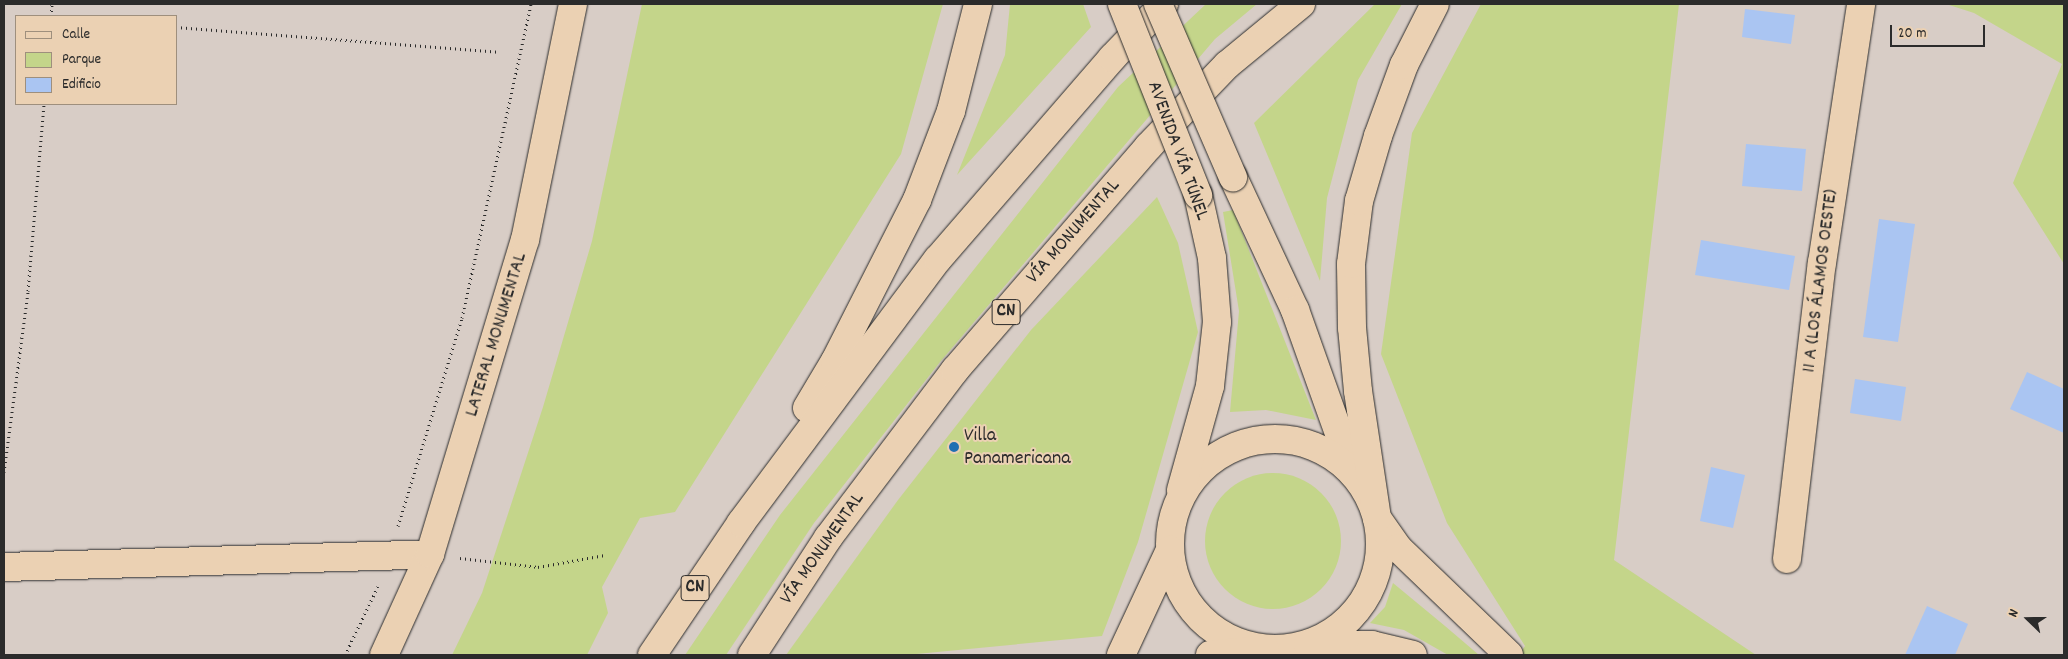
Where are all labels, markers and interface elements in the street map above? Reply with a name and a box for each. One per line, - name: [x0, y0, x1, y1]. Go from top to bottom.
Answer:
- legend: [15, 15, 178, 105]
- scale bar: [1893, 15, 1988, 47]
- text: 20 m: [1898, 23, 1926, 45]
- text: Calle: [62, 24, 90, 46]
- text: Parque: [62, 49, 101, 71]
- text: Edificio: [62, 74, 101, 96]
- street label: AVENIDA VÍA TÚNEL: [1141, 78, 1213, 224]
- street label: VÍA MONUMENTAL: [1022, 175, 1126, 289]
- street label: 11 A (LOS ÁLAMOS OESTE): [1798, 188, 1844, 374]
- street label: LATERAL MONUMENTAL: [461, 250, 533, 420]
- road number: CN: [991, 296, 1021, 328]
- place label: Villa Panamericana: [964, 424, 1071, 471]
- marker: Villa Panamericana: [948, 441, 960, 453]
- street label: VÍA MONUMENTAL: [776, 488, 870, 610]
- road number: CN: [680, 572, 710, 604]
- north arrow: [2003, 594, 2053, 644]
- text: N: [2004, 606, 2025, 620]

